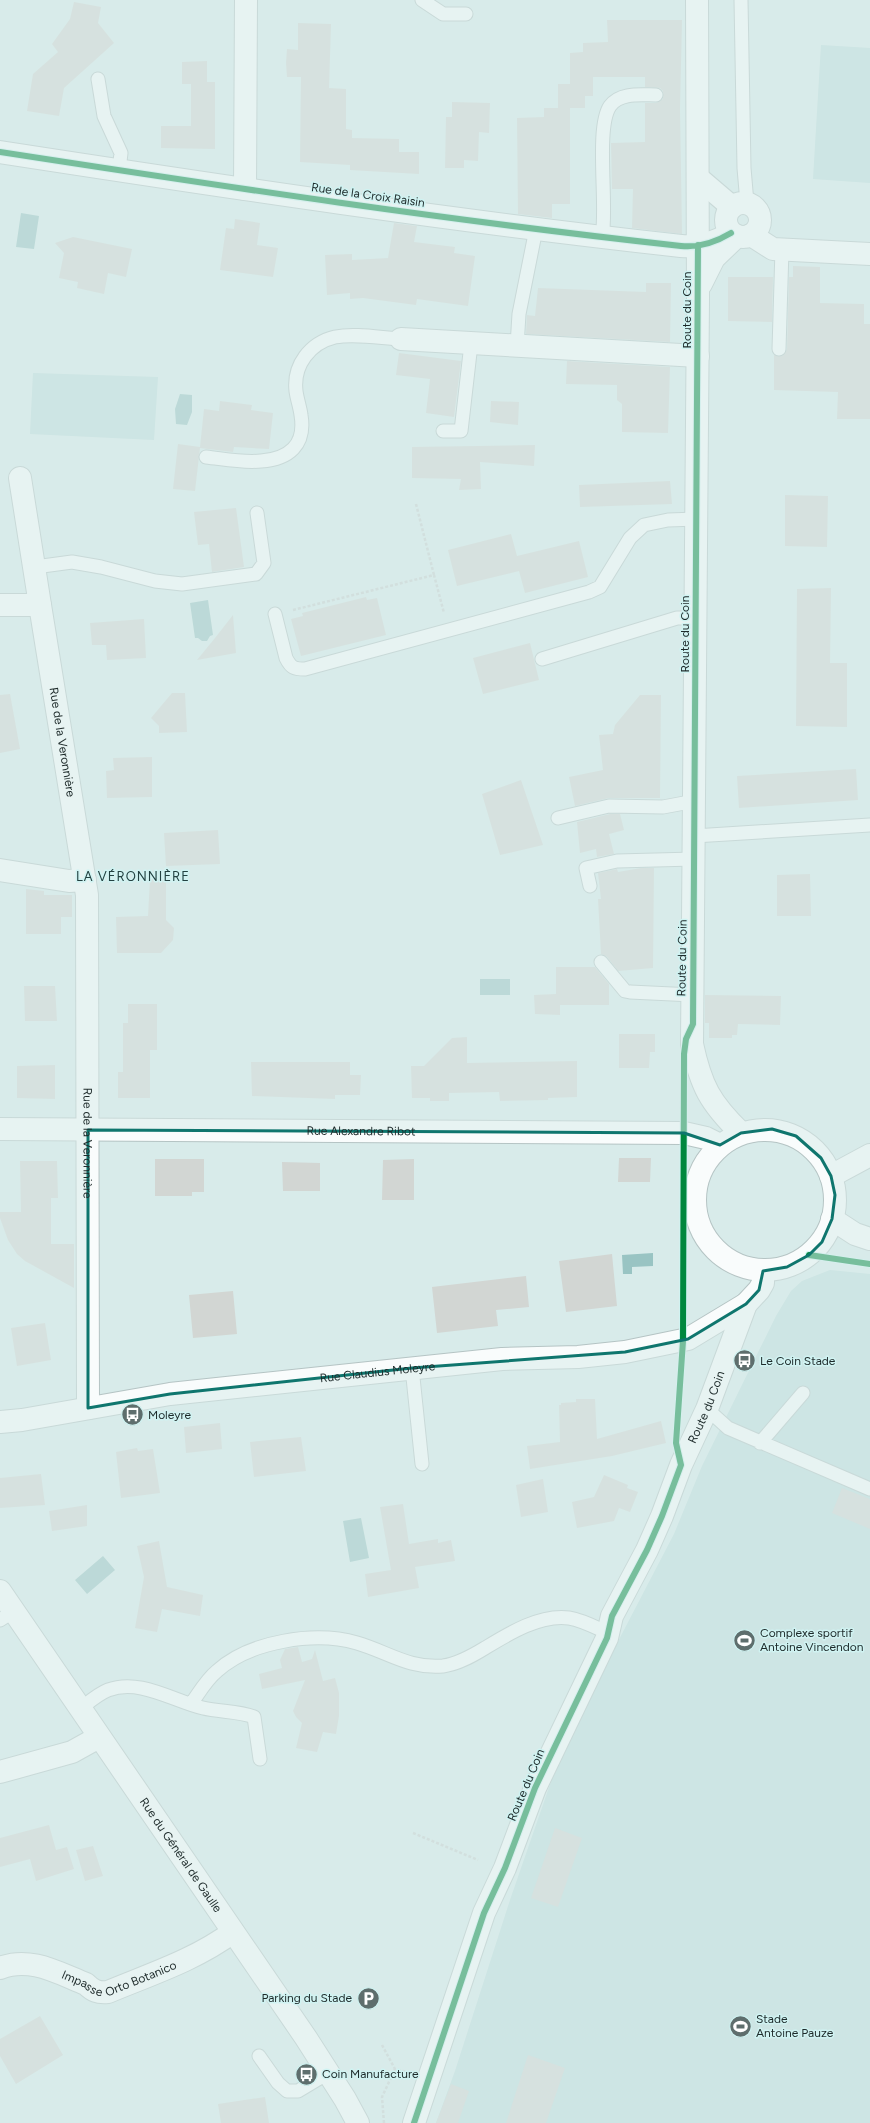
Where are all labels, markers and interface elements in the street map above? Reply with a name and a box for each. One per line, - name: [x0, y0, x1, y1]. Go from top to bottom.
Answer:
- street label: Rue de la Croix Raisin: [310, 180, 426, 210]
- street label: Route du Coin: [680, 271, 694, 348]
- street label: Route du Coin: [678, 595, 692, 672]
- street label: Rue de la Veronnière: [46, 686, 78, 799]
- district label: LA VÉRONNIÈRE: [76, 869, 190, 884]
- street label: Route du Coin: [674, 919, 690, 997]
- street label: Rue de la Veronnière: [80, 1088, 95, 1199]
- street label: Rue Alexandre Ribot: [306, 1124, 416, 1138]
- bus stop icon: Le Coin Stade: [731, 1348, 757, 1374]
- place label: Le Coin Stade: [760, 1354, 836, 1368]
- street label: Rue Claudius Moleyre: [319, 1359, 436, 1385]
- street label: Route du Coin: [685, 1369, 728, 1445]
- bus stop icon: Moleyre: [119, 1402, 145, 1428]
- place label: Moleyre: [148, 1408, 192, 1422]
- place label: Complexe sportif Antoine Vincendon: [760, 1626, 864, 1654]
- sports icon: Complexe sportif Antoine Vincendon: [731, 1627, 757, 1653]
- street label: Route du Coin: [505, 1747, 548, 1823]
- street label: Rue du Général de Gaulle: [137, 1795, 225, 1915]
- street label: Impasse Orto Botanico: [60, 1958, 179, 1999]
- parking icon: Parking du Stade: [355, 1985, 381, 2011]
- place label: Parking du Stade: [261, 1991, 352, 2005]
- place label: Stade Antoine Pauze: [756, 2012, 834, 2040]
- sports icon: Stade Antoine Pauze: [727, 2013, 753, 2039]
- bus stop icon: Coin Manufacture: [294, 2061, 320, 2087]
- place label: Coin Manufacture: [322, 2067, 419, 2081]

